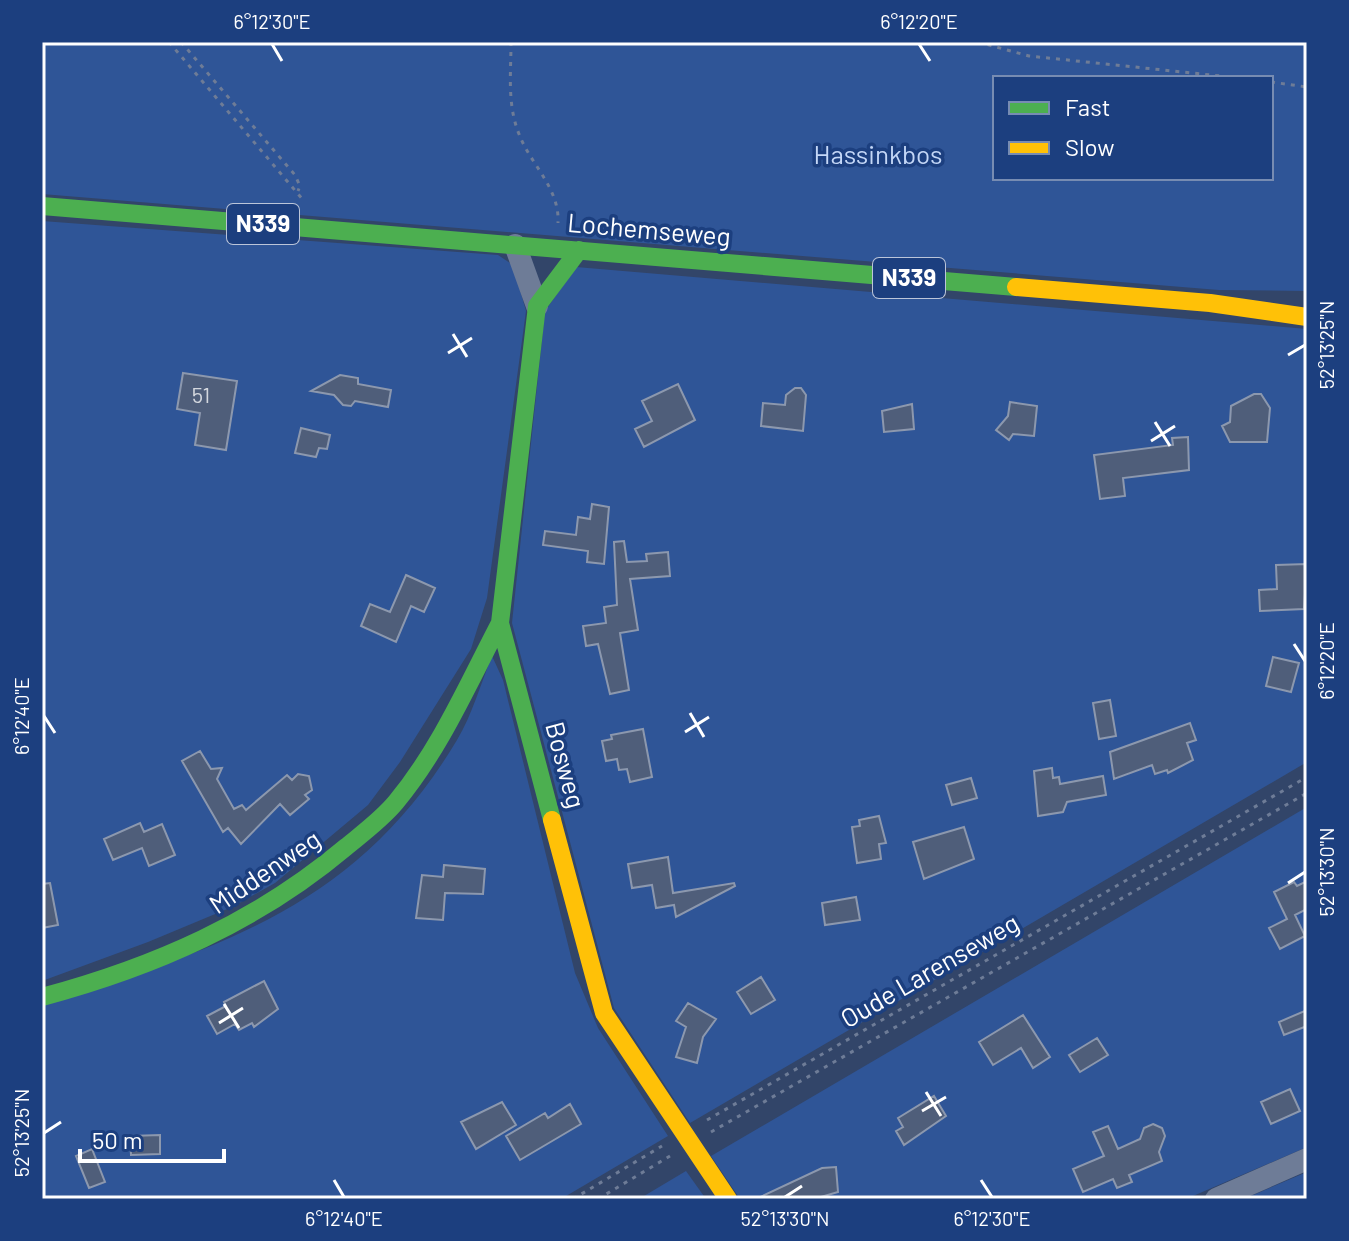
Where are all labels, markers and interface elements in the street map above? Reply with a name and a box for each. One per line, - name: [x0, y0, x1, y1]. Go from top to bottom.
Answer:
- text: 6°12'30"E: [233, 9, 311, 33]
- text: 6°12'20"E: [880, 9, 958, 33]
- legend: [993, 76, 1273, 180]
- text: Fast: [1065, 92, 1110, 121]
- text: Slow: [1065, 132, 1114, 161]
- park label: Hassinkbos: [813, 138, 943, 169]
- road number: N339: [227, 204, 299, 244]
- street label: Lochemseweg: [566, 206, 732, 251]
- road number: N339: [873, 258, 945, 298]
- text: 52°13'25"N: [1314, 301, 1338, 389]
- house number: 51: [192, 381, 210, 407]
- text: 6°12'20"E: [1314, 622, 1338, 700]
- text: 6°12'40"E: [9, 677, 33, 755]
- street label: Bosweg: [540, 718, 593, 811]
- street label: Middenweg: [203, 822, 326, 919]
- text: 52°13'30"N: [1314, 828, 1338, 916]
- street label: Oude Larenseweg: [835, 906, 1024, 1033]
- text: 52°13'25"N: [9, 1089, 33, 1177]
- scale bar: [80, 1113, 224, 1163]
- text: 50 m: [92, 1125, 143, 1154]
- text: 6°12'40"E: [305, 1206, 383, 1230]
- text: 52°13'30"N: [741, 1206, 829, 1230]
- text: 6°12'30"E: [953, 1206, 1031, 1230]

